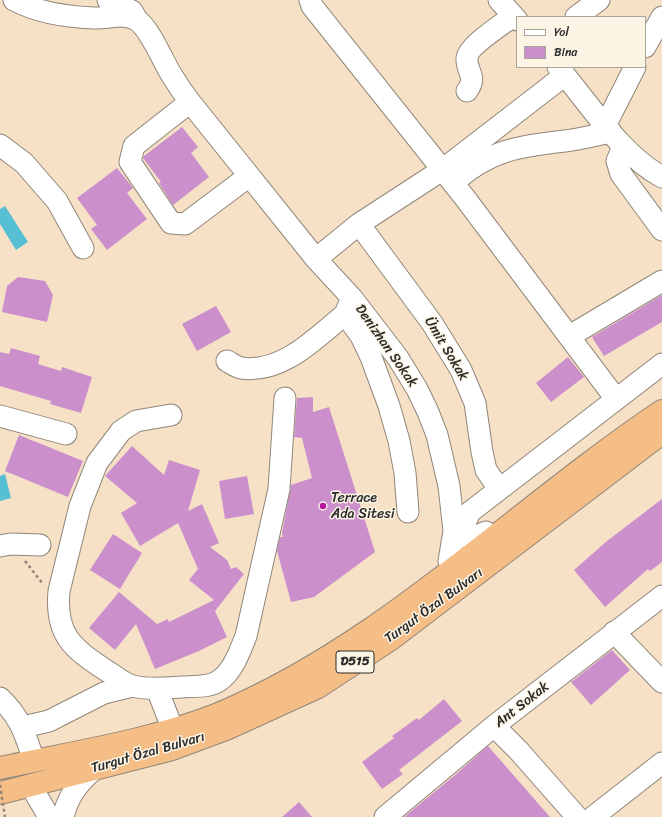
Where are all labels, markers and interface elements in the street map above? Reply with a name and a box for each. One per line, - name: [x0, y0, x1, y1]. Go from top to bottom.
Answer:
- legend: [516, 16, 646, 68]
- text: Yol: [554, 21, 569, 43]
- text: Bina: [554, 41, 577, 63]
- street label: Denizhan Sokak: [351, 301, 421, 391]
- street label: Ümit Sokak: [420, 314, 472, 384]
- place label: Terrace Ada Sitesi: [331, 490, 395, 522]
- marker: Terrace Ada Sitesi: [318, 501, 328, 511]
- street label: Turgut Özal Bulvarı: [382, 565, 486, 647]
- road number: D515: [336, 651, 374, 673]
- street label: Ant Sokak: [491, 679, 553, 731]
- street label: Turgut Özal Bulvarı: [89, 729, 207, 777]

